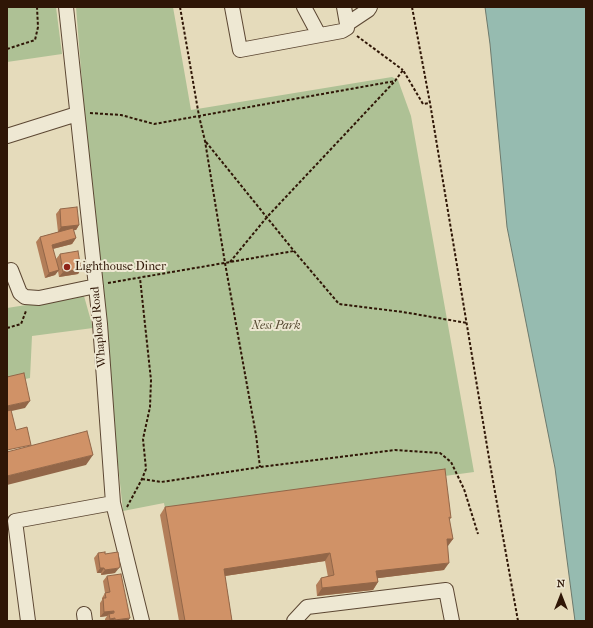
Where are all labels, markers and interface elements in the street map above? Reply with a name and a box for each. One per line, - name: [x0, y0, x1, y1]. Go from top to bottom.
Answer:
- place label: Lighthouse Diner: [75, 260, 166, 274]
- marker: Lighthouse Diner: [62, 262, 72, 272]
- street label: Whapload Road: [88, 286, 110, 368]
- park label: Ness Park: [252, 319, 300, 333]
- north arrow: [541, 576, 581, 616]
- text: N: [557, 577, 565, 590]

